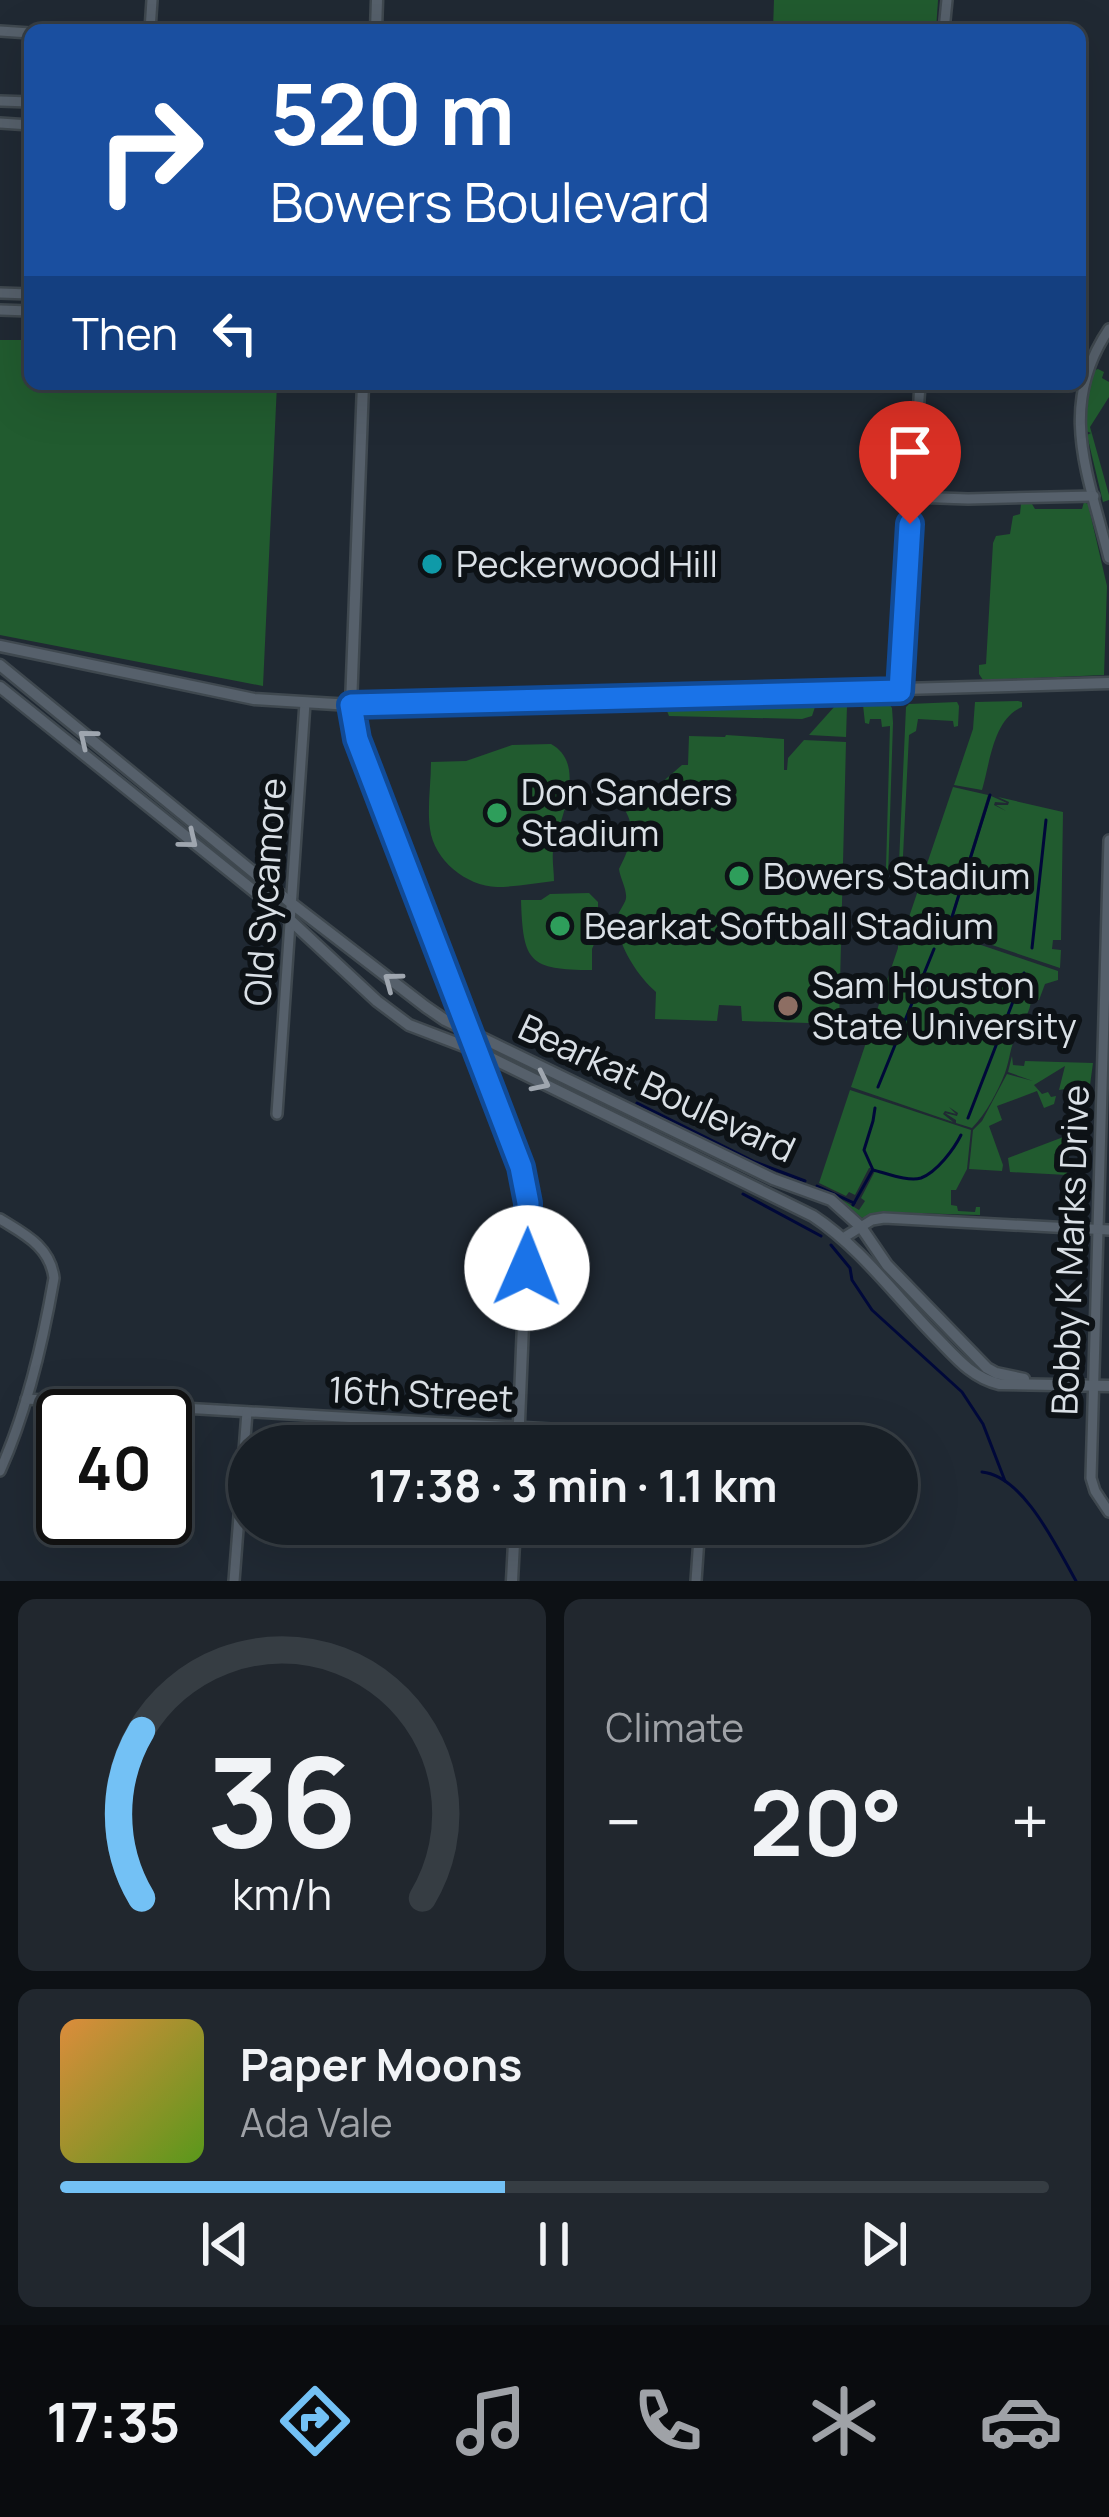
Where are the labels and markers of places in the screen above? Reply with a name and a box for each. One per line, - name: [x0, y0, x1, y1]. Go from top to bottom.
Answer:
- pin: [859, 401, 961, 524]
- place label: Peckerwood Hill: [456, 539, 718, 588]
- marker: Peckerwood Hill: [419, 551, 445, 577]
- place label: Don Sanders Stadium: [521, 767, 732, 857]
- marker: Don Sanders Stadium: [484, 800, 510, 826]
- place label: Bowers Stadium: [763, 851, 1030, 900]
- marker: Bowers Stadium: [726, 863, 752, 889]
- place label: Bearkat Softball Stadium: [584, 901, 993, 950]
- marker: Bearkat Softball Stadium: [547, 913, 573, 939]
- place label: Sam Houston State University: [812, 960, 1077, 1050]
- marker: Sam Houston State University: [775, 993, 801, 1019]

